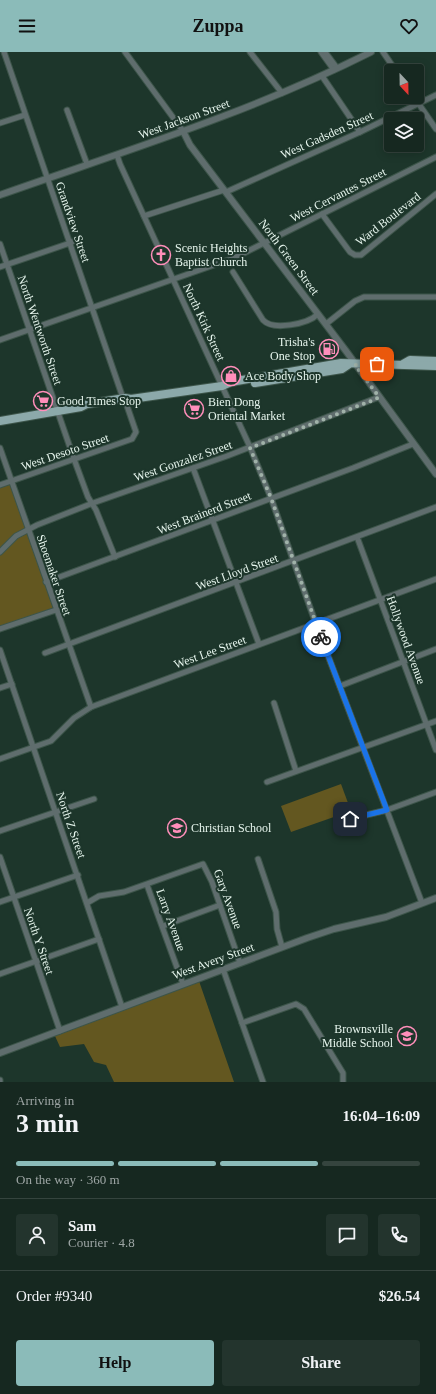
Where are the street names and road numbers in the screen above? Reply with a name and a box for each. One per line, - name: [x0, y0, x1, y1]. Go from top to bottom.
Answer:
- street label: West Jackson Street: [137, 96, 232, 142]
- street label: West Gadsden Street: [279, 108, 376, 162]
- street label: West Cervantes Street: [288, 164, 389, 225]
- street label: Grandview Street: [53, 180, 94, 265]
- street label: Ward Boulevard: [353, 189, 423, 249]
- street label: North Green Street: [256, 216, 322, 298]
- street label: North Wentworth Street: [15, 273, 66, 387]
- street label: North Kirk Street: [180, 281, 228, 364]
- street label: West Desoto Street: [19, 430, 111, 474]
- street label: West Gonzalez Street: [132, 437, 235, 484]
- street label: West Brainerd Street: [155, 488, 254, 537]
- street label: Shoemaker Street: [34, 533, 75, 618]
- street label: West Lloyd Street: [194, 550, 281, 593]
- street label: Hollywood Avenue: [384, 594, 428, 686]
- street label: West Lee Street: [172, 632, 249, 672]
- street label: North Z Street: [53, 790, 89, 861]
- street label: Gary Avenue: [211, 867, 245, 931]
- street label: Larry Avenue: [153, 887, 189, 953]
- street label: North Y Street: [21, 906, 57, 977]
- street label: West Avery Street: [170, 939, 256, 982]

